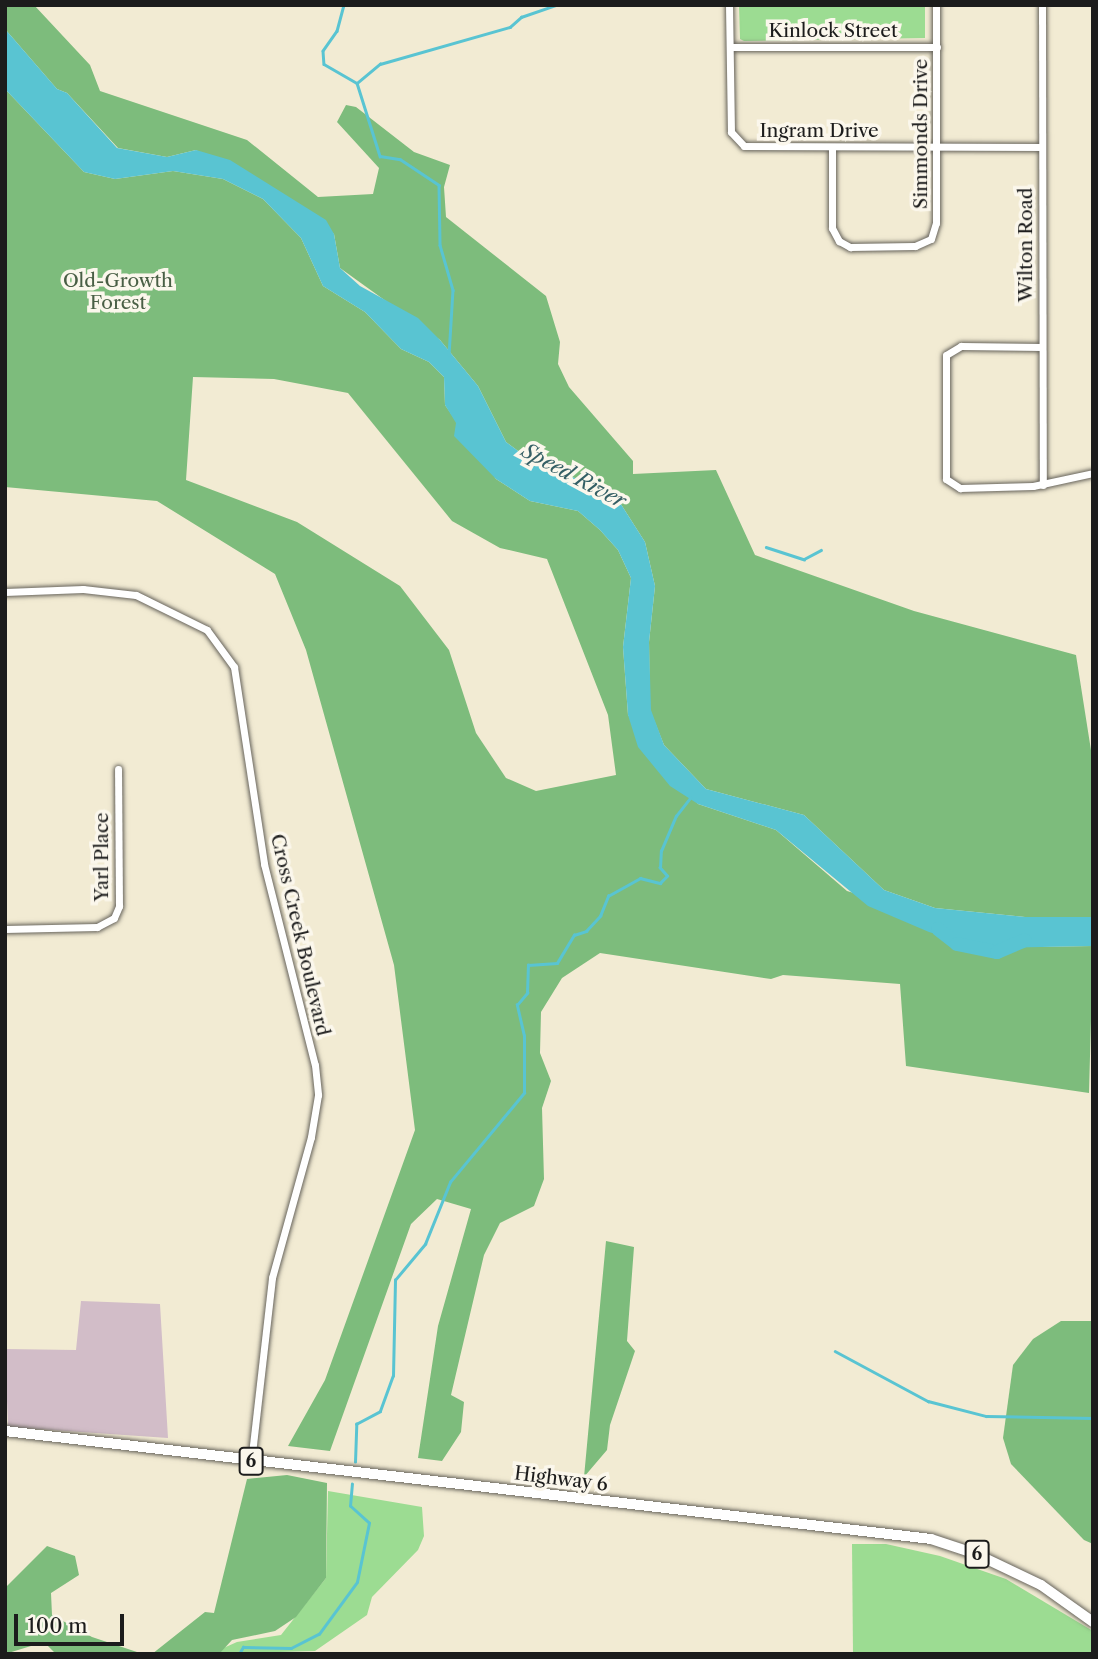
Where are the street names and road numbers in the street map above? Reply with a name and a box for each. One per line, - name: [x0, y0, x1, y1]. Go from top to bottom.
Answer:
- street label: Kinlock Street: [768, 20, 898, 42]
- street label: Simmonds Drive: [910, 59, 932, 209]
- street label: Ingram Drive: [759, 120, 879, 142]
- street label: Wilton Road: [1015, 188, 1037, 302]
- street label: Yarl Place: [91, 812, 113, 902]
- street label: Cross Creek Boulevard: [266, 832, 334, 1038]
- road number: 6: [237, 1446, 265, 1476]
- street label: Highway 6: [512, 1462, 610, 1496]
- road number: 6: [963, 1540, 991, 1568]

